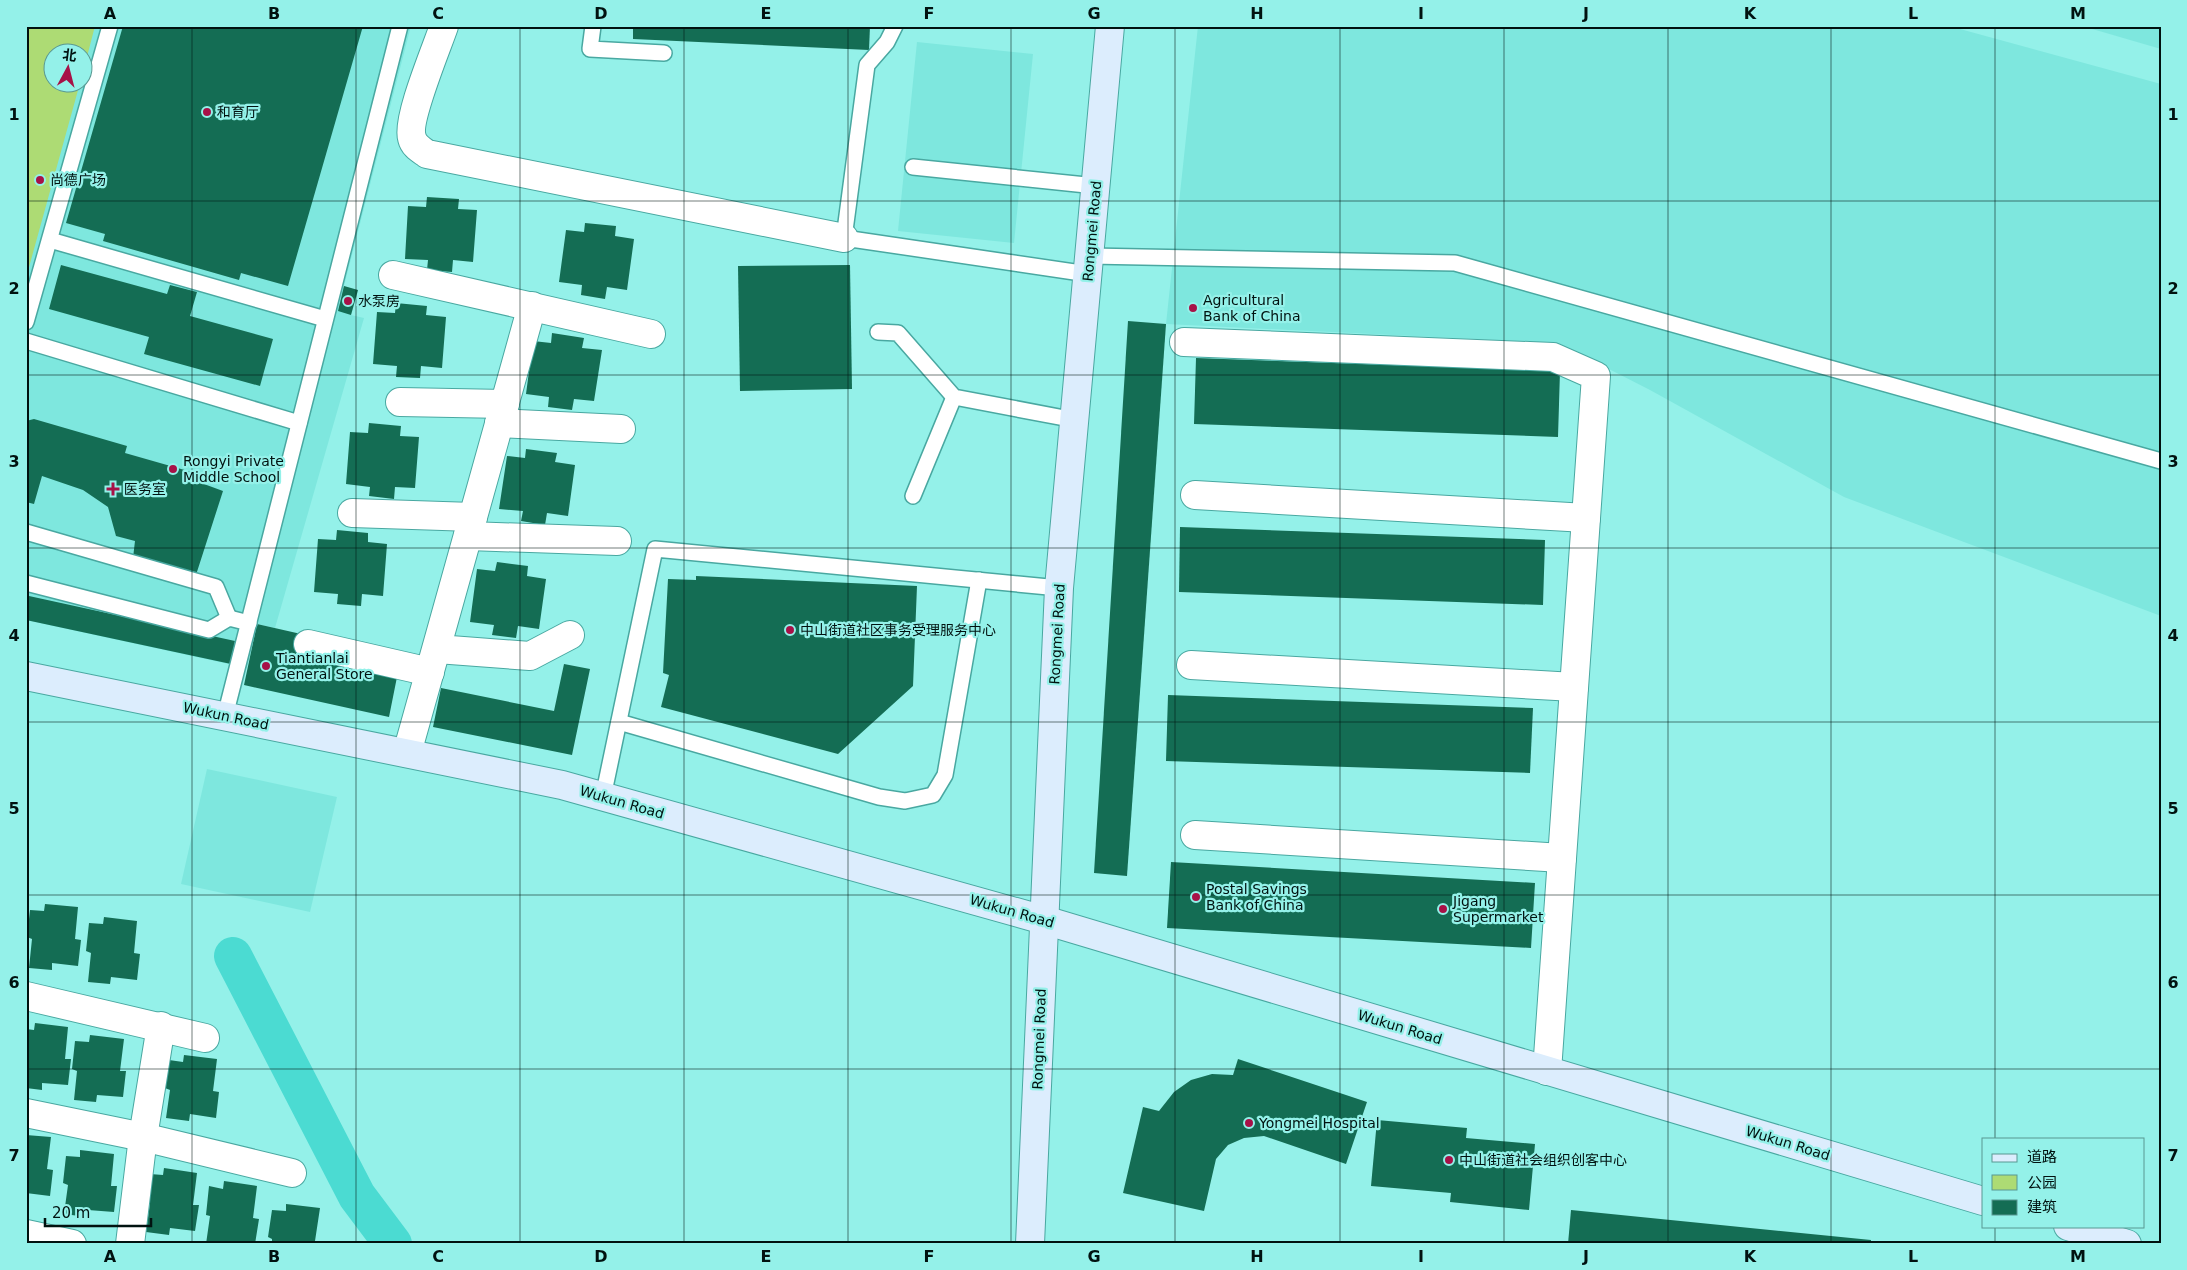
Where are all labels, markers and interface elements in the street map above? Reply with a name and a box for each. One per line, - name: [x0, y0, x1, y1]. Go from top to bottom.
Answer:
- text: A: [104, 4, 117, 23]
- text: B: [268, 4, 280, 23]
- text: C: [432, 4, 444, 23]
- text: D: [594, 4, 608, 23]
- text: E: [761, 4, 771, 23]
- text: F: [924, 4, 934, 23]
- text: G: [1087, 4, 1101, 23]
- text: H: [1250, 4, 1264, 23]
- text: I: [1418, 4, 1424, 23]
- text: J: [1582, 4, 1589, 23]
- text: K: [1744, 4, 1757, 23]
- text: L: [1908, 4, 1918, 23]
- text: M: [2070, 4, 2086, 23]
- north arrow: [42, 42, 92, 92]
- text: 北: [62, 46, 78, 64]
- place label: 和育厅: [217, 104, 259, 120]
- text: 1: [8, 105, 20, 124]
- text: 1: [2167, 105, 2179, 124]
- marker: 和育厅: [201, 106, 213, 118]
- place label: 尚德广场: [50, 172, 106, 188]
- marker: 尚德广场: [34, 174, 46, 186]
- street label: Rongmei Road: [1080, 180, 1104, 282]
- text: 2: [8, 279, 20, 298]
- text: 2: [2167, 279, 2179, 298]
- place label: Agricultural Bank of China: [1203, 292, 1301, 324]
- place label: 水泵房: [358, 293, 400, 309]
- marker: 水泵房: [342, 295, 354, 307]
- marker: Agricultural Bank of China: [1187, 302, 1199, 314]
- text: 3: [8, 452, 20, 471]
- text: 3: [2167, 452, 2179, 471]
- place label: Rongyi Private Middle School: [183, 453, 284, 485]
- marker: Rongyi Private Middle School: [167, 463, 179, 475]
- place label: 医务室: [124, 481, 166, 497]
- marker: 医务室: [106, 482, 120, 496]
- street label: Rongmei Road: [1046, 583, 1068, 685]
- place label: 中山街道社区事务受理服务中心: [800, 622, 996, 638]
- marker: 中山街道社区事务受理服务中心: [784, 624, 796, 636]
- text: 4: [8, 626, 20, 645]
- text: 4: [2167, 626, 2179, 645]
- place label: Tiantianlai General Store: [275, 650, 373, 682]
- marker: Tiantianlai General Store: [260, 660, 272, 672]
- street label: Wukun Road: [182, 699, 270, 733]
- street label: Wukun Road: [578, 782, 666, 822]
- text: 5: [8, 799, 20, 818]
- text: 5: [2167, 799, 2179, 818]
- place label: Postal Savings Bank of China: [1206, 881, 1307, 913]
- street label: Wukun Road: [968, 891, 1056, 931]
- marker: Postal Savings Bank of China: [1190, 891, 1202, 903]
- place label: Jigang Supermarket: [1452, 893, 1544, 925]
- marker: Jigang Supermarket: [1437, 903, 1449, 915]
- text: 6: [8, 973, 20, 992]
- text: 6: [2167, 973, 2179, 992]
- street label: Rongmei Road: [1029, 988, 1049, 1090]
- street label: Wukun Road: [1356, 1007, 1444, 1047]
- place label: Yongmei Hospital: [1258, 1115, 1380, 1131]
- marker: Yongmei Hospital: [1243, 1117, 1255, 1129]
- street label: Wukun Road: [1744, 1123, 1832, 1163]
- legend: [1982, 1138, 2144, 1228]
- text: 7: [8, 1146, 20, 1165]
- text: 7: [2167, 1146, 2179, 1165]
- text: 道路: [2027, 1148, 2057, 1166]
- place label: 中山街道社会组织创客中心: [1459, 1152, 1627, 1168]
- marker: 中山街道社会组织创客中心: [1443, 1154, 1455, 1166]
- text: 公园: [2027, 1174, 2057, 1192]
- scale bar: [45, 1195, 151, 1227]
- text: 建筑: [2027, 1198, 2057, 1216]
- text: 20 m: [52, 1204, 90, 1222]
- text: A: [104, 1247, 117, 1266]
- text: B: [268, 1247, 280, 1266]
- text: C: [432, 1247, 444, 1266]
- text: D: [594, 1247, 608, 1266]
- text: E: [761, 1247, 771, 1266]
- text: F: [924, 1247, 934, 1266]
- text: G: [1087, 1247, 1101, 1266]
- text: H: [1250, 1247, 1264, 1266]
- text: I: [1418, 1247, 1424, 1266]
- text: J: [1582, 1247, 1589, 1266]
- text: K: [1744, 1247, 1757, 1266]
- text: L: [1908, 1247, 1918, 1266]
- text: M: [2070, 1247, 2086, 1266]

